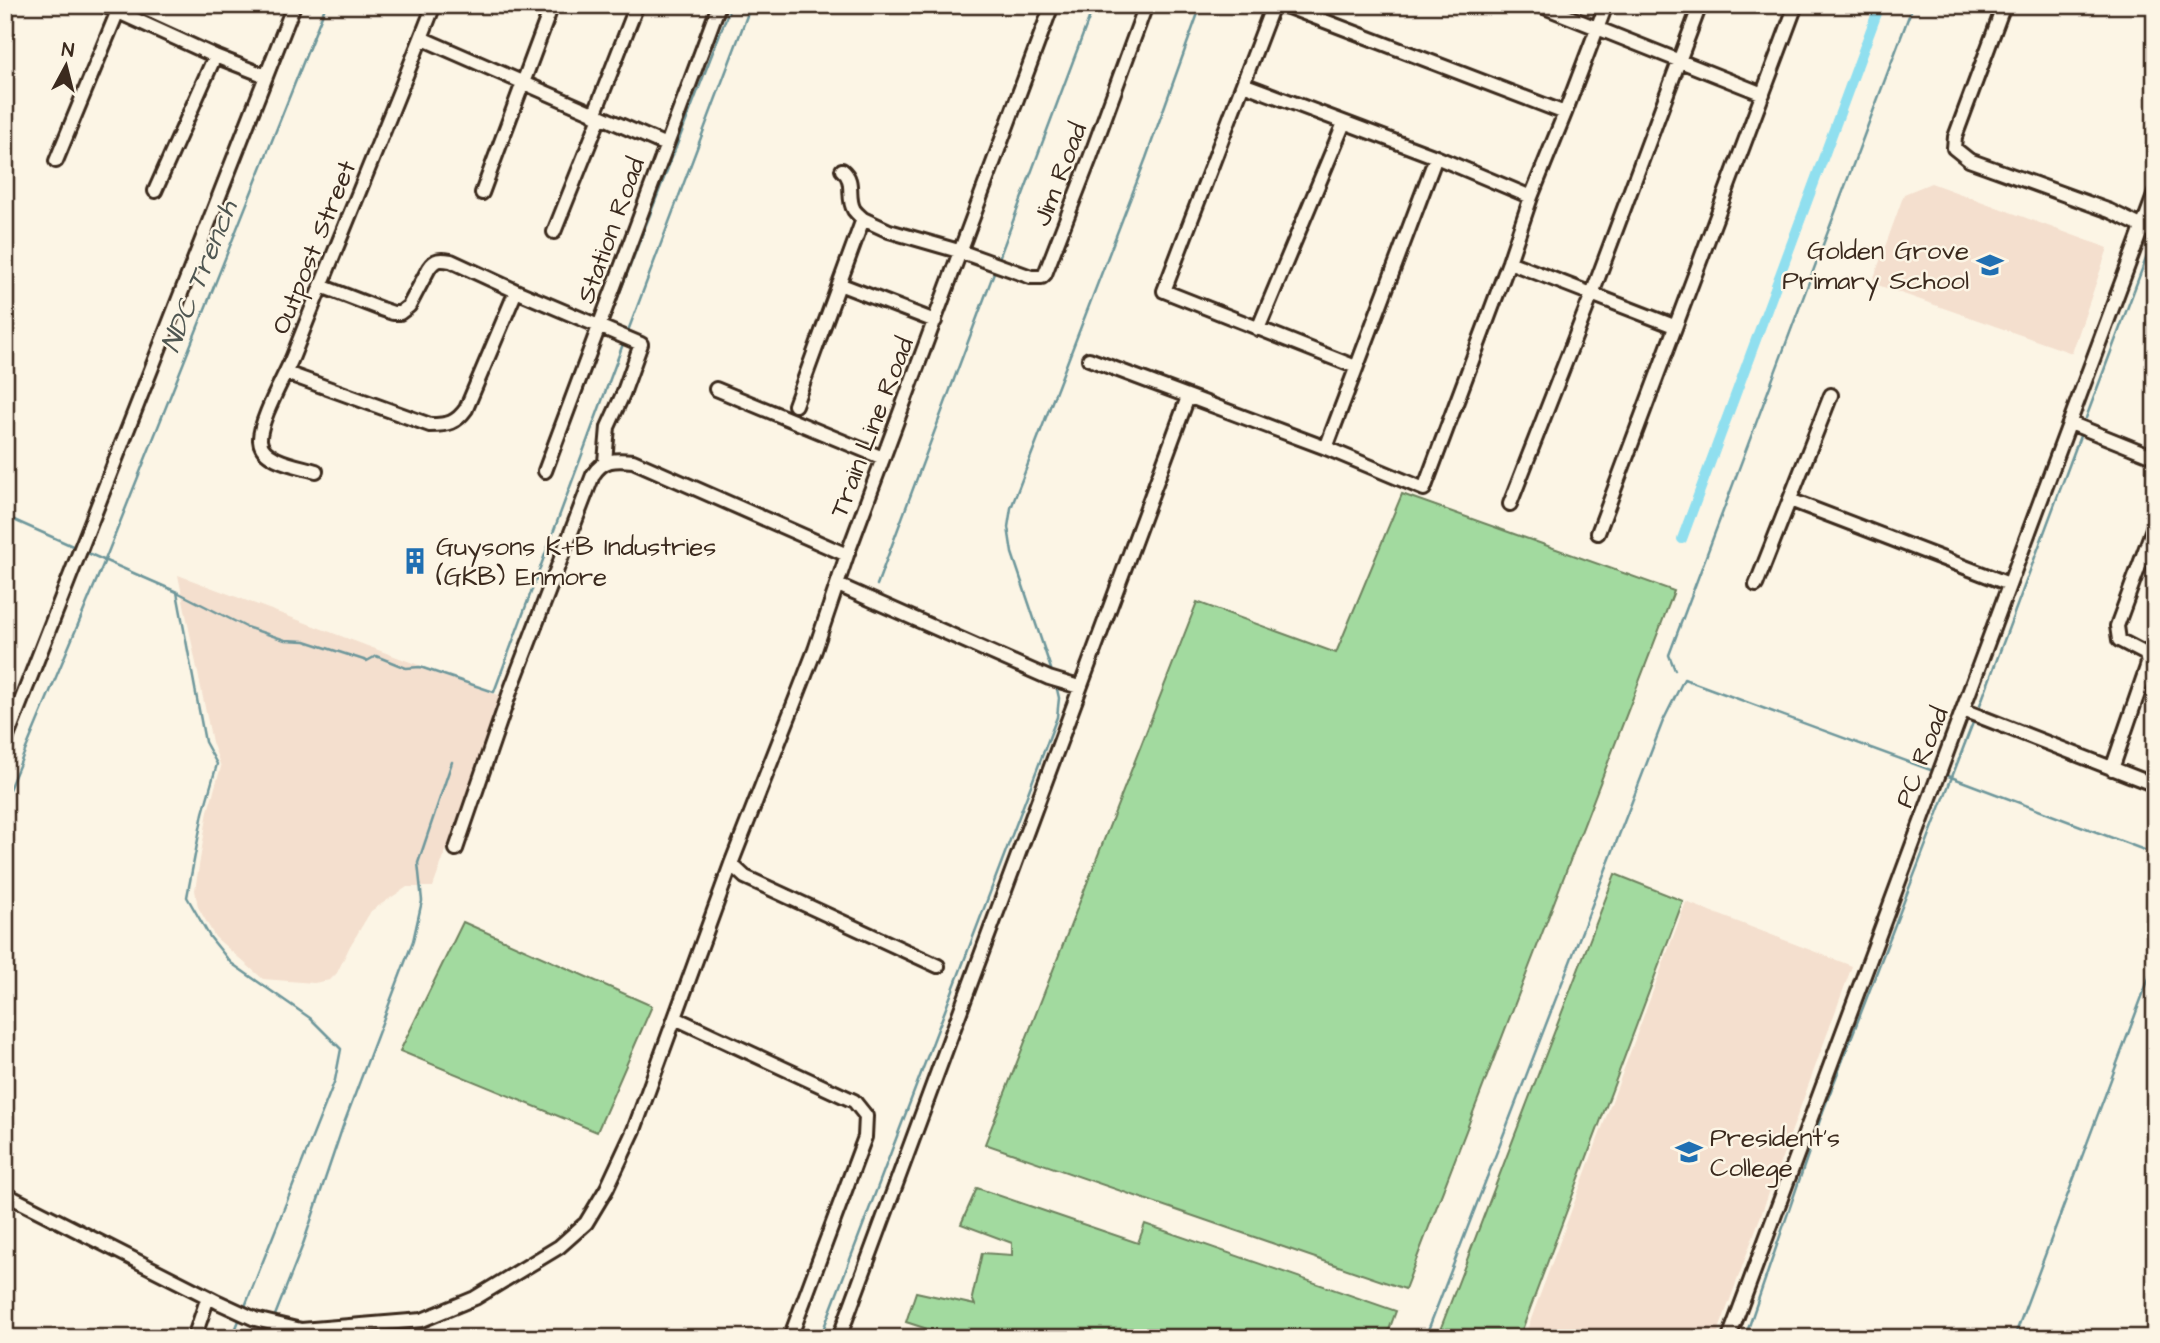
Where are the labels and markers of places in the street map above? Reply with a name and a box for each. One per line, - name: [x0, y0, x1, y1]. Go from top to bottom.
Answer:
- place label: Golden Grove Primary School: [1782, 233, 1969, 301]
- school or university icon: Golden Grove Primary School: [1975, 250, 2005, 280]
- place label: Guysons K+B Industries (GKB) Enmore: [436, 529, 716, 595]
- building icon: Guysons K+B Industries (GKB) Enmore: [400, 546, 430, 576]
- place label: President's College: [1710, 1120, 1840, 1188]
- school or university icon: President's College: [1674, 1137, 1704, 1167]

